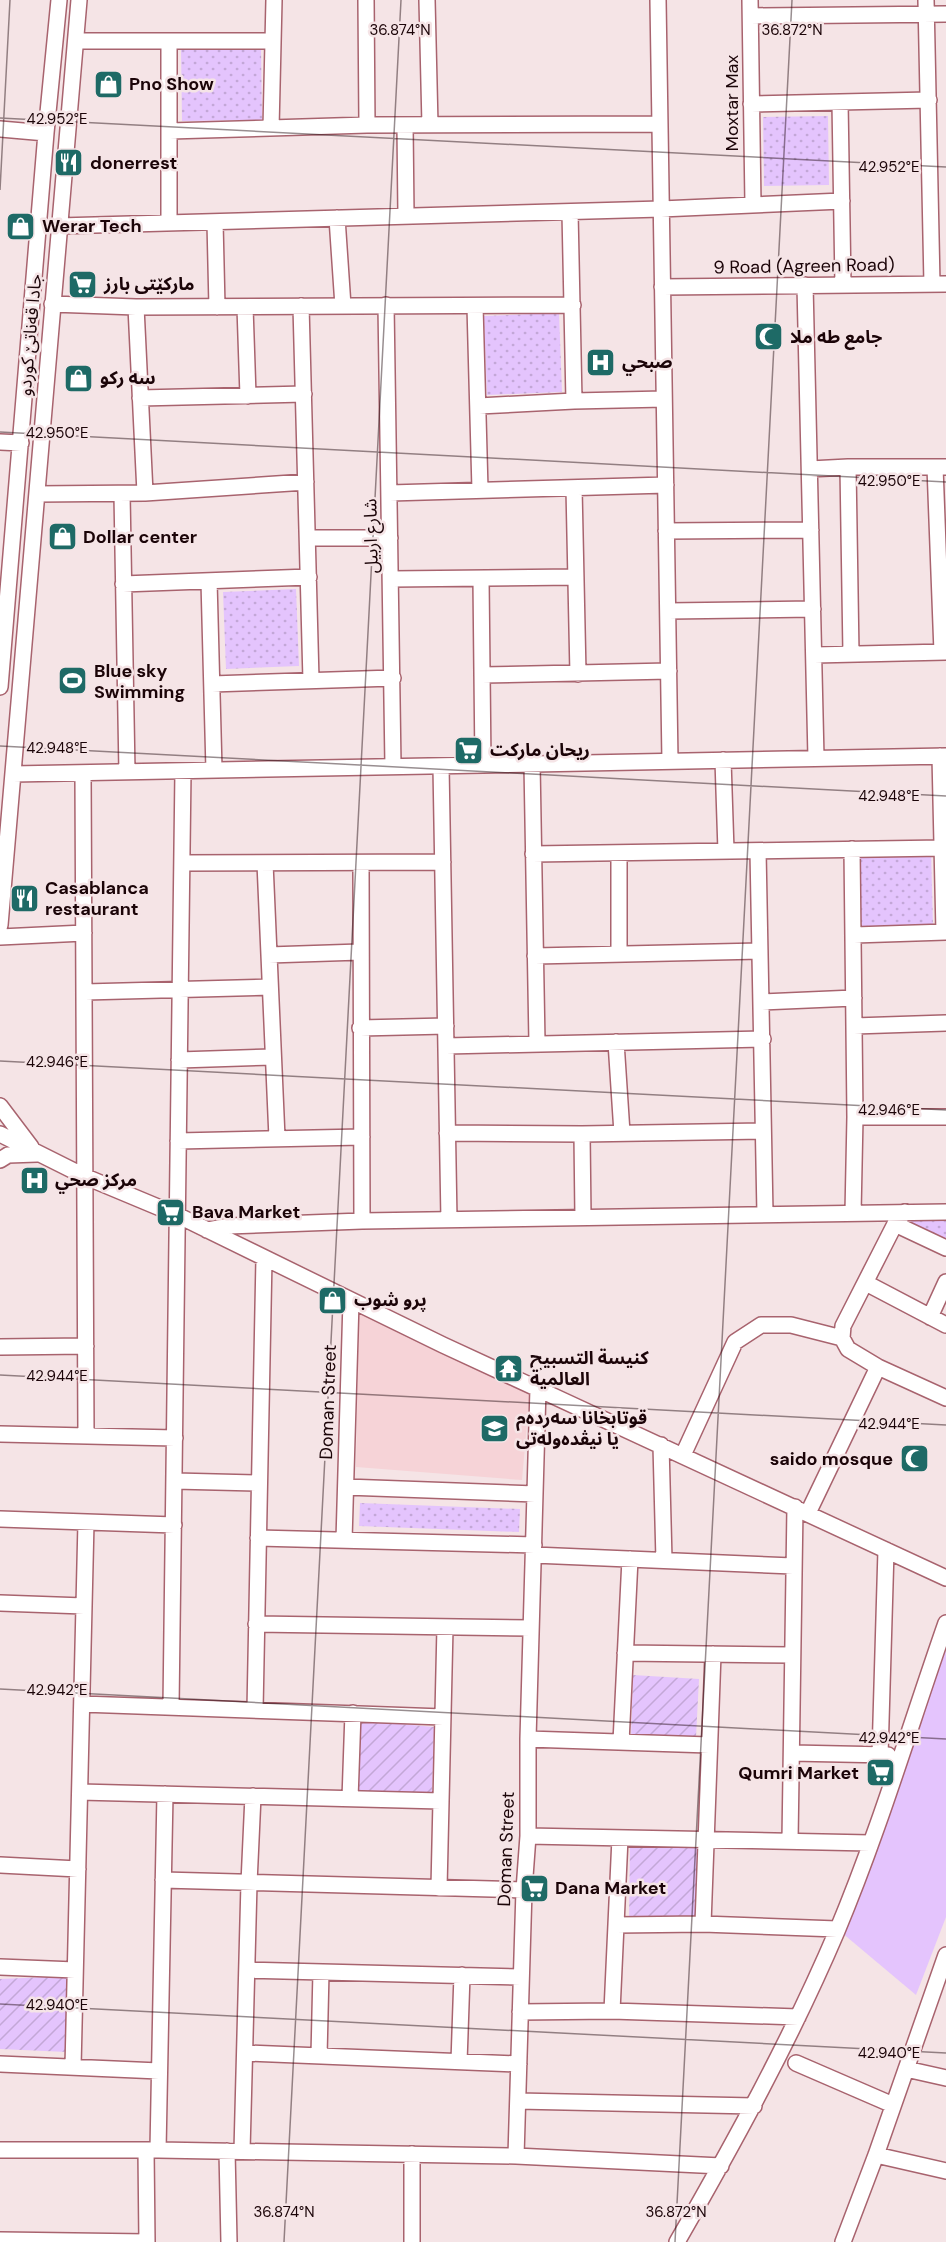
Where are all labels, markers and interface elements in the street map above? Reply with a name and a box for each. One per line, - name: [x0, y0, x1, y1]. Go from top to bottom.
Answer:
- text: 36.874°N: [369, 20, 431, 40]
- text: 36.872°N: [761, 20, 823, 40]
- street label: Moxtar Max: [720, 55, 744, 151]
- shop icon: Pno Show: [92, 68, 124, 100]
- place label: Pno Show: [129, 72, 214, 96]
- text: 42.952°E: [27, 109, 87, 129]
- restaurant icon: donerrest: [53, 147, 85, 179]
- place label: donerrest: [90, 151, 177, 175]
- text: 42.952°E: [859, 157, 919, 177]
- shop icon: Werar Tech: [5, 210, 37, 242]
- place label: Werar Tech: [42, 214, 142, 238]
- street label: 9 Road (Agreen Road): [713, 252, 895, 280]
- supermarket icon: مارکێتی بارز: [67, 268, 99, 300]
- place label: مارکێتی بارز: [103, 272, 195, 296]
- street label: جادا قەناتێ کوردو: [13, 273, 47, 397]
- mosque icon: جامع طه ملا: [753, 321, 785, 353]
- place label: جامع طه ملا: [790, 325, 882, 350]
- hospital icon: صبحي: [585, 346, 617, 378]
- place label: صبحي: [622, 350, 673, 376]
- shop icon: سه ركو: [63, 362, 95, 394]
- place label: سه ركو: [100, 366, 156, 390]
- text: 42.950°E: [26, 423, 88, 443]
- text: 42.950°E: [858, 471, 920, 491]
- street label: شارع اربيل: [358, 498, 386, 574]
- shop icon: Dollar center: [46, 521, 78, 553]
- place label: Dollar center: [83, 525, 197, 549]
- place label: Blue sky Swimming: [94, 659, 185, 704]
- sports icon: Blue sky Swimming: [57, 665, 89, 697]
- supermarket icon: ريحان ماركت: [453, 734, 485, 766]
- text: 42.948°E: [26, 738, 88, 758]
- place label: ريحان ماركت: [490, 738, 590, 762]
- text: 42.948°E: [858, 786, 920, 806]
- place label: Casablanca restaurant: [45, 876, 149, 921]
- restaurant icon: Casablanca restaurant: [8, 882, 40, 914]
- text: 42.946°E: [26, 1052, 88, 1072]
- text: 42.946°E: [858, 1100, 920, 1120]
- hospital icon: مركز صحي: [18, 1164, 50, 1196]
- place label: مركز صحي: [55, 1168, 137, 1194]
- supermarket icon: Bava Market: [155, 1196, 187, 1228]
- place label: Bava Market: [192, 1200, 300, 1224]
- shop icon: پرو شوب: [317, 1284, 349, 1316]
- place label: پرو شوب: [354, 1288, 427, 1312]
- street label: Doman Street: [314, 1344, 342, 1460]
- place label: كنيسة التسبيح العالمية: [530, 1346, 649, 1391]
- temple icon: كنيسة التسبيح العالمية: [493, 1352, 525, 1384]
- text: 42.944°E: [26, 1366, 88, 1386]
- place label: قوتابخانا سەردەم یا نیڤدەولەتی: [516, 1406, 647, 1451]
- school or university icon: قوتابخانا سەردەم یا نیڤدەولەتی: [479, 1412, 511, 1444]
- text: 42.944°E: [858, 1414, 920, 1434]
- mosque icon: saido mosque: [898, 1443, 930, 1475]
- place label: saido mosque: [770, 1447, 893, 1471]
- text: 42.942°E: [26, 1680, 88, 1700]
- text: 42.942°E: [858, 1728, 920, 1748]
- supermarket icon: Qumri Market: [864, 1757, 896, 1789]
- place label: Qumri Market: [738, 1761, 859, 1785]
- street label: Doman Street: [492, 1791, 520, 1907]
- supermarket icon: Dana Market: [518, 1872, 550, 1904]
- place label: Dana Market: [555, 1876, 666, 1900]
- text: 42.940°E: [26, 1995, 88, 2015]
- text: 42.940°E: [858, 2043, 920, 2063]
- text: 36.874°N: [253, 2202, 315, 2222]
- text: 36.872°N: [645, 2202, 707, 2222]

